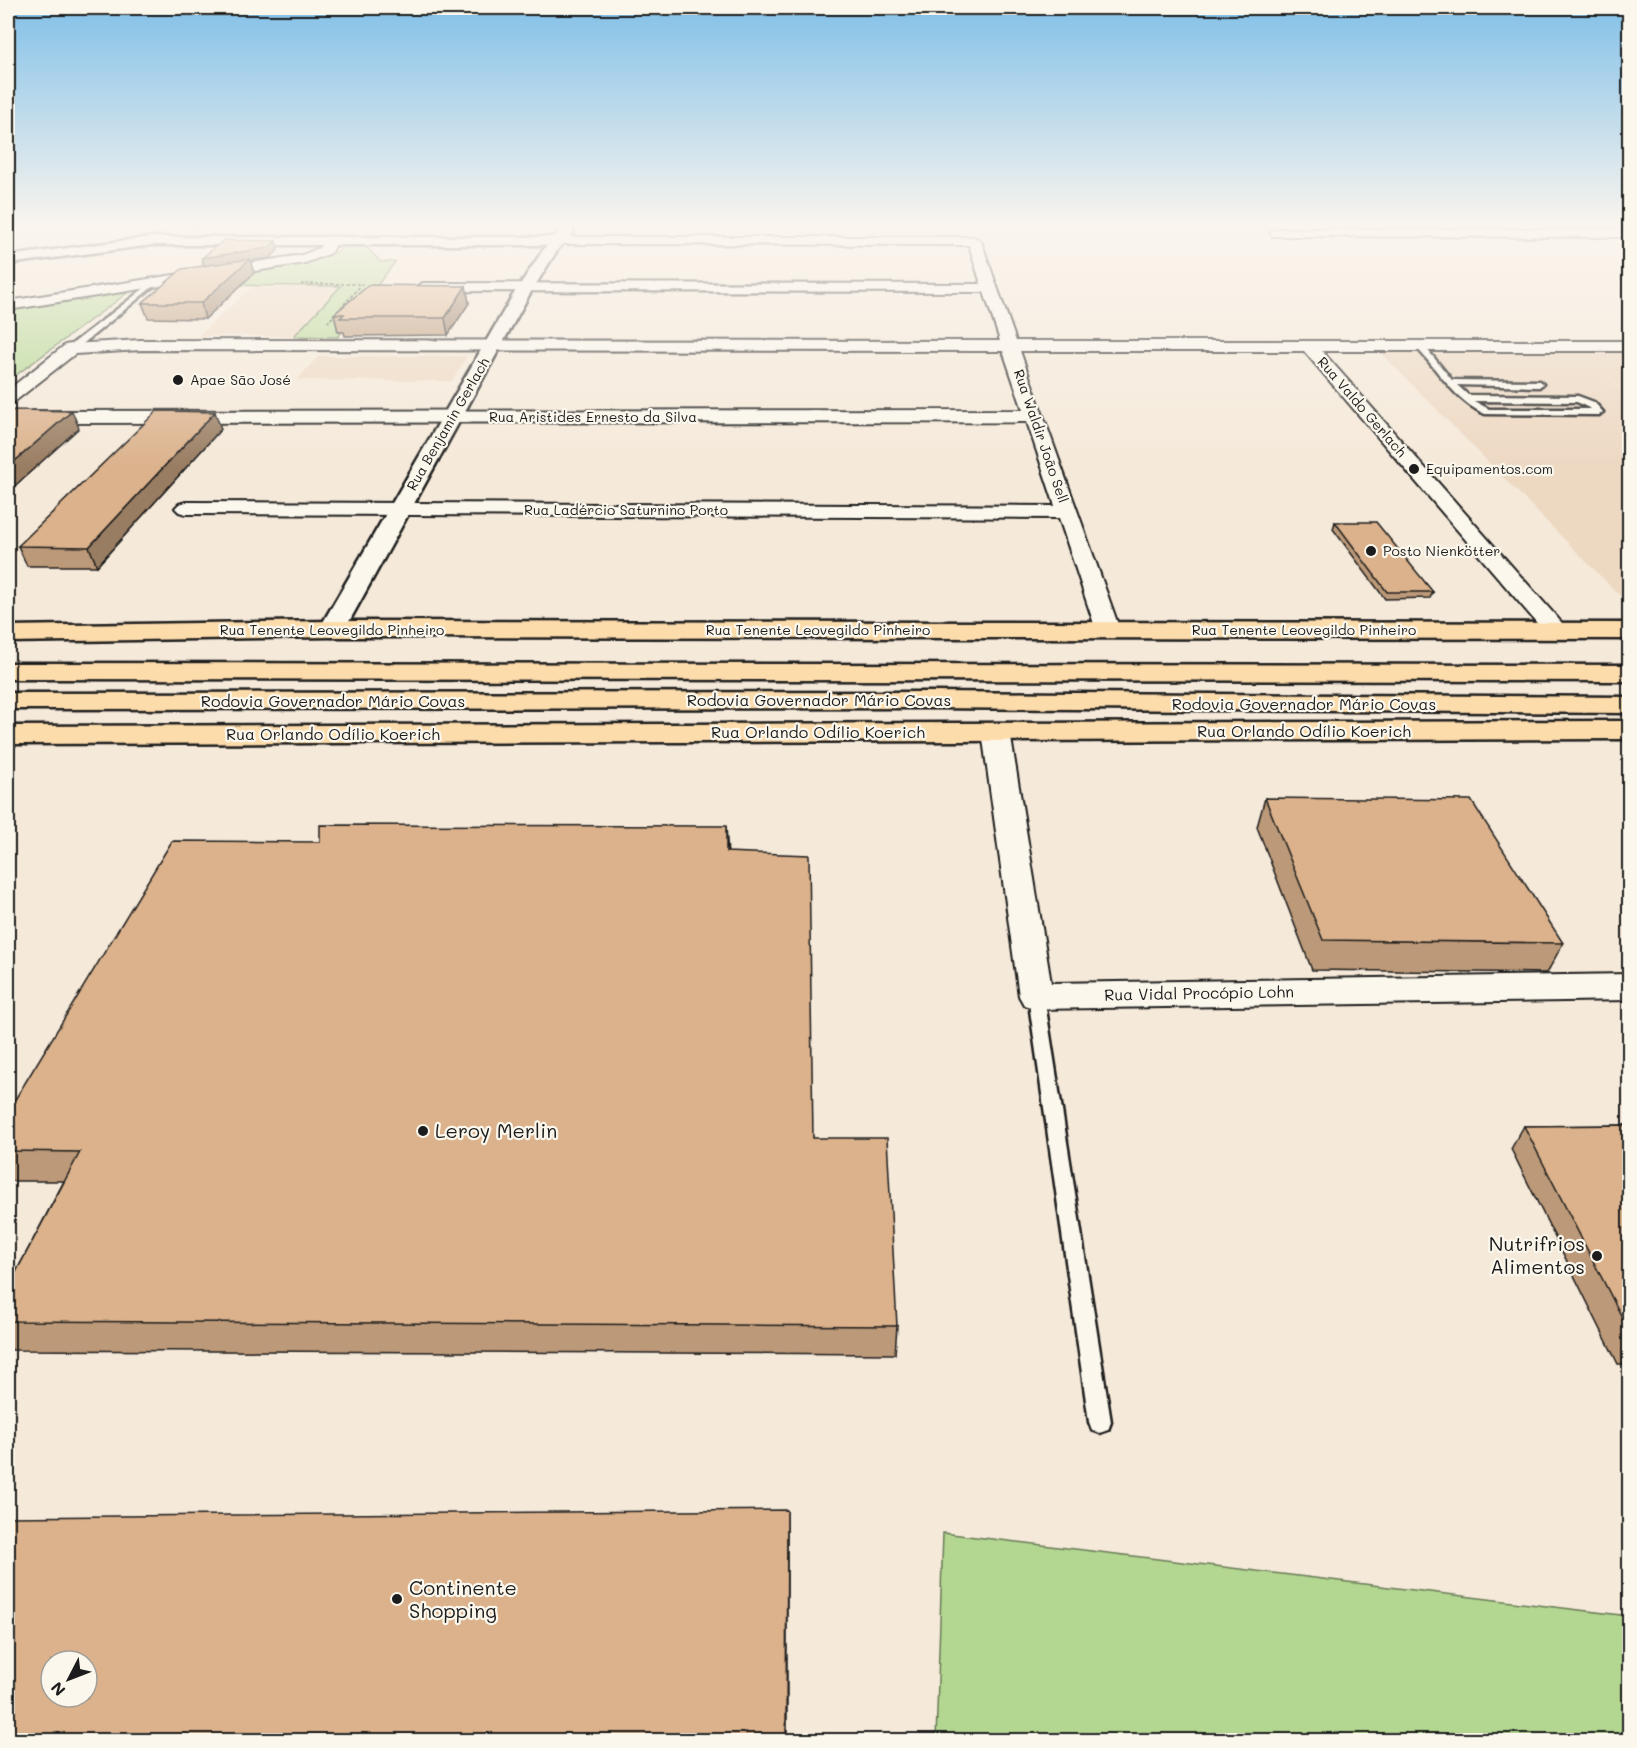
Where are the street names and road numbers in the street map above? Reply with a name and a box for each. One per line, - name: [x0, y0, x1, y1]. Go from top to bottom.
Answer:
- street label: Rua Valdo Gerlach: [1313, 352, 1411, 461]
- street label: Rua Benjamin Gerlach: [402, 354, 493, 494]
- street label: Rua Waldir João Sell: [1010, 367, 1073, 505]
- street label: Rua Aristides Ernesto da Silva: [489, 407, 697, 426]
- street label: Rua Ladércio Saturnino Porto: [524, 500, 728, 519]
- street label: Rua Tenente Leovegildo Pinheiro: [220, 620, 444, 639]
- street label: Rua Tenente Leovegildo Pinheiro: [706, 620, 930, 639]
- street label: Rua Tenente Leovegildo Pinheiro: [1192, 620, 1416, 639]
- street label: Rodovia Governador Mário Covas: [687, 689, 951, 710]
- street label: Rodovia Governador Mário Covas: [201, 690, 465, 711]
- street label: Rodovia Governador Mário Covas: [1172, 693, 1436, 714]
- street label: Rua Orlando Odílio Koerich: [1197, 720, 1411, 741]
- street label: Rua Orlando Odílio Koerich: [711, 721, 925, 742]
- street label: Rua Orlando Odílio Koerich: [226, 723, 440, 744]
- street label: Rua Vidal Procópio Lohn: [1104, 980, 1294, 1005]

